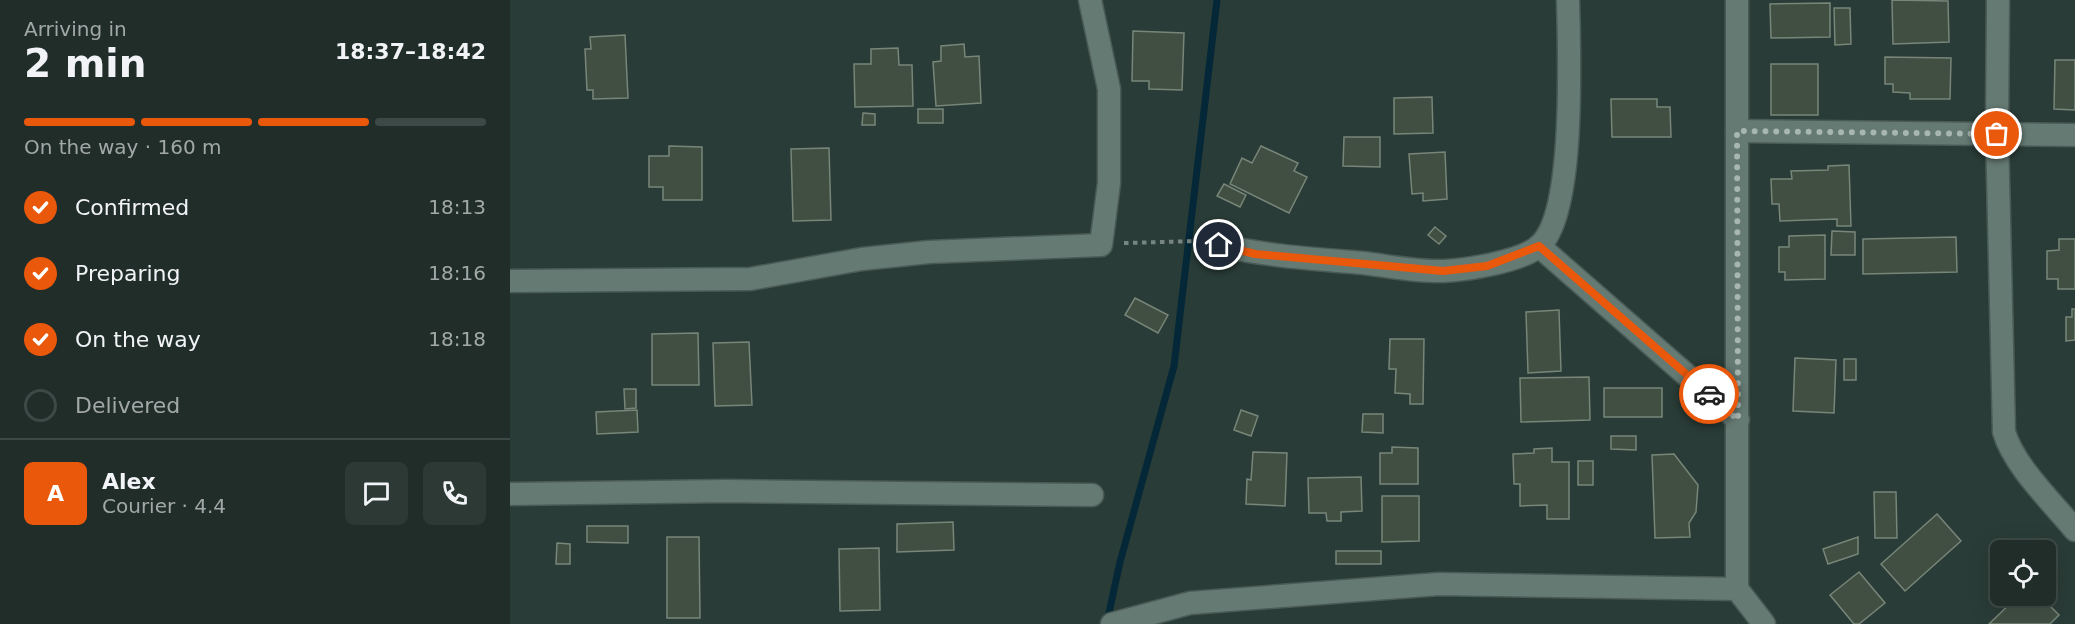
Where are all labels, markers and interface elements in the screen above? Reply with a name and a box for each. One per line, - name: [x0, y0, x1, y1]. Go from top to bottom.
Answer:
- text: Arriving in: [24, 17, 127, 41]
- text: 18:37–18:42: [335, 39, 486, 64]
- text: 2 min: [24, 41, 146, 86]
- pin: [1971, 108, 2022, 159]
- icon: bag: [1980, 117, 2013, 150]
- text: On the way · 160 m: [24, 135, 222, 159]
- icon: check: [24, 191, 57, 224]
- text: Confirmed: [75, 195, 189, 220]
- text: 18:13: [428, 195, 486, 219]
- pin: [1193, 219, 1244, 270]
- icon: home: [1202, 228, 1235, 261]
- icon: check: [24, 257, 57, 290]
- text: Preparing: [75, 261, 181, 286]
- text: 18:16: [428, 261, 486, 285]
- icon: check: [24, 323, 57, 356]
- text: On the way: [75, 327, 201, 352]
- text: 18:18: [428, 327, 486, 351]
- courier: [1679, 364, 1739, 424]
- icon: car: [1693, 378, 1726, 411]
- text: Delivered: [75, 393, 180, 418]
- button: chat: [345, 462, 408, 525]
- button: phone: [423, 462, 486, 525]
- text: Alex: [102, 469, 156, 494]
- text: A: [47, 481, 64, 506]
- text: Courier · 4.4: [102, 494, 226, 518]
- map controls: [1990, 540, 2056, 606]
- button: locate: [1990, 540, 2056, 606]

